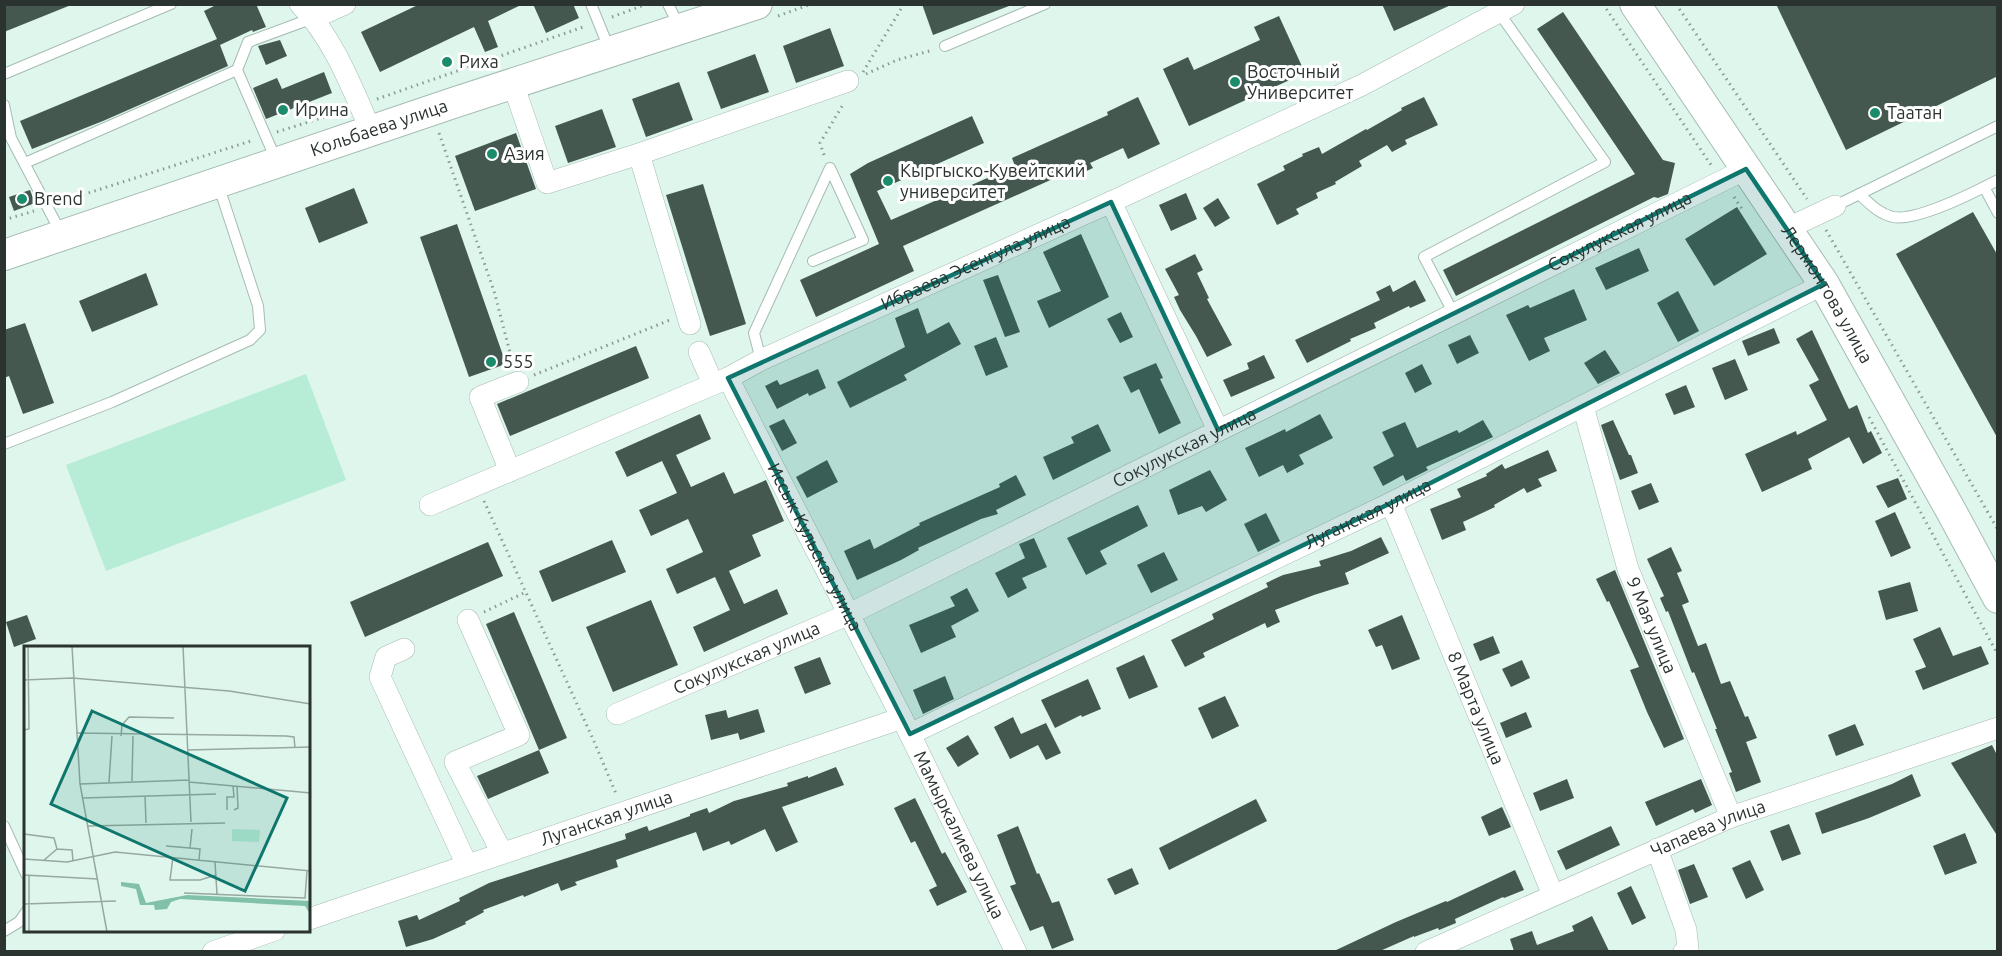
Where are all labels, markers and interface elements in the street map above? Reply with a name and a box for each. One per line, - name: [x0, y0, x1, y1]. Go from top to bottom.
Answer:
- place label: Риха: [459, 51, 499, 71]
- marker: Риха: [440, 55, 454, 69]
- place label: Восточный Университет: [1247, 61, 1354, 102]
- marker: Восточный Университет: [1228, 75, 1242, 89]
- street label: Кольбаева улица: [308, 95, 450, 160]
- place label: Ирина: [295, 99, 349, 119]
- place label: Таатан: [1887, 102, 1943, 122]
- marker: Ирина: [276, 103, 290, 117]
- marker: Таатан: [1868, 106, 1882, 120]
- place label: Азия: [504, 143, 545, 163]
- marker: Азия: [485, 147, 499, 161]
- place label: Кыргыско-Кувейтский университет: [900, 160, 1085, 201]
- marker: Кыргыско-Кувейтский университет: [881, 174, 895, 188]
- street label: Сокулукская улица: [1544, 187, 1694, 275]
- place label: Brend: [34, 188, 83, 208]
- marker: Brend: [15, 192, 29, 206]
- street label: Ибраева Эсенгула улица: [877, 211, 1073, 314]
- street label: Лермонтова улица: [1778, 221, 1877, 366]
- place label: 555: [503, 351, 533, 371]
- marker: 555: [484, 355, 498, 369]
- street label: Сокулукская улица: [1109, 403, 1259, 491]
- street label: Иссык-Кульская улица: [764, 459, 867, 634]
- street label: Луганская улица: [1301, 474, 1434, 552]
- street label: 9 Мая улица: [1623, 574, 1681, 676]
- street label: Сокулукская улица: [670, 617, 822, 698]
- inset map: [24, 646, 310, 932]
- street label: 8 Марта улица: [1444, 648, 1509, 767]
- street label: Мамыркалиева улица: [911, 747, 1009, 922]
- street label: Луганская улица: [537, 786, 675, 849]
- street label: Чапаева улица: [1647, 795, 1768, 860]

